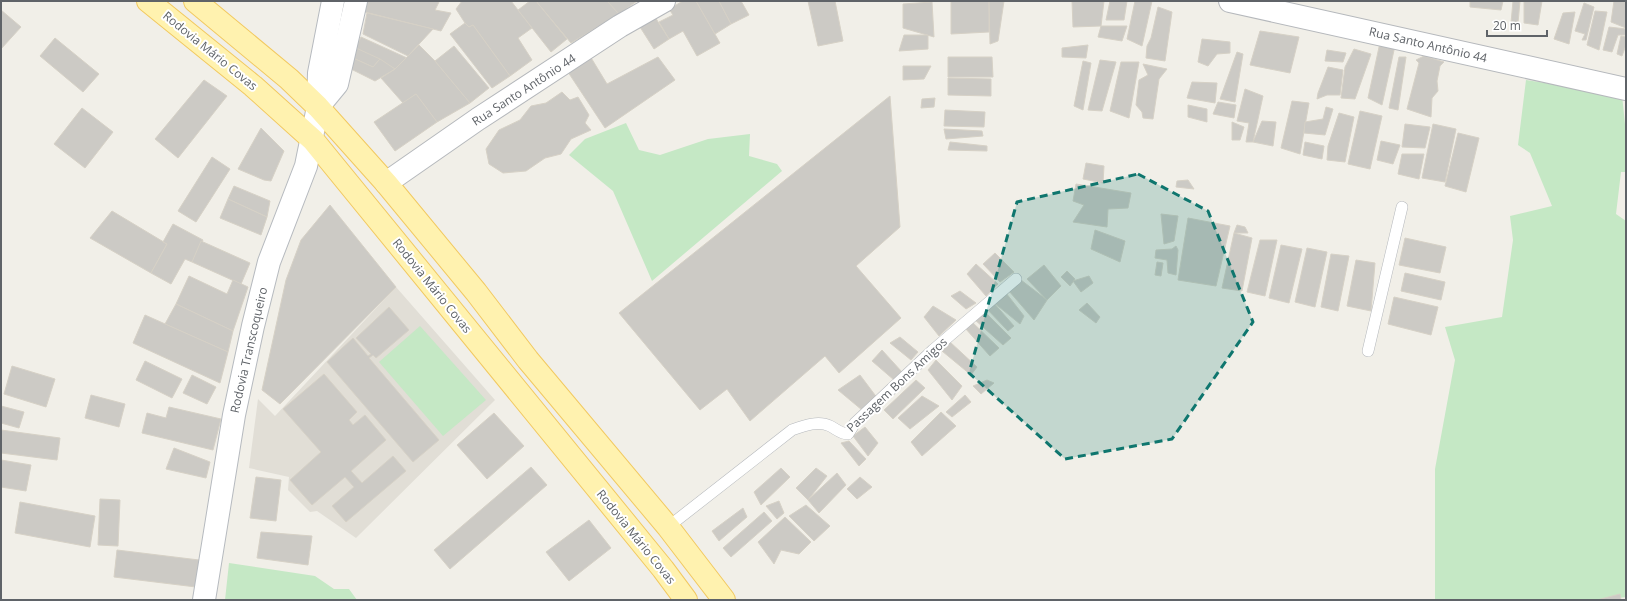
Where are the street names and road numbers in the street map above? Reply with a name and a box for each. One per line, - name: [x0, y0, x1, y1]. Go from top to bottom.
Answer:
- street label: Rodovia Mário Covas: [160, 7, 261, 94]
- street label: Rua Santo Antônio 44: [1367, 23, 1489, 66]
- street label: Rua Santo Antônio 44: [468, 50, 579, 130]
- street label: Rodovia Mário Covas: [389, 235, 476, 337]
- street label: Rodovia Transcoqueiro: [226, 285, 271, 415]
- street label: Passagem Bons Amigos: [843, 333, 951, 436]
- street label: Rodovia Mário Covas: [593, 486, 680, 588]

